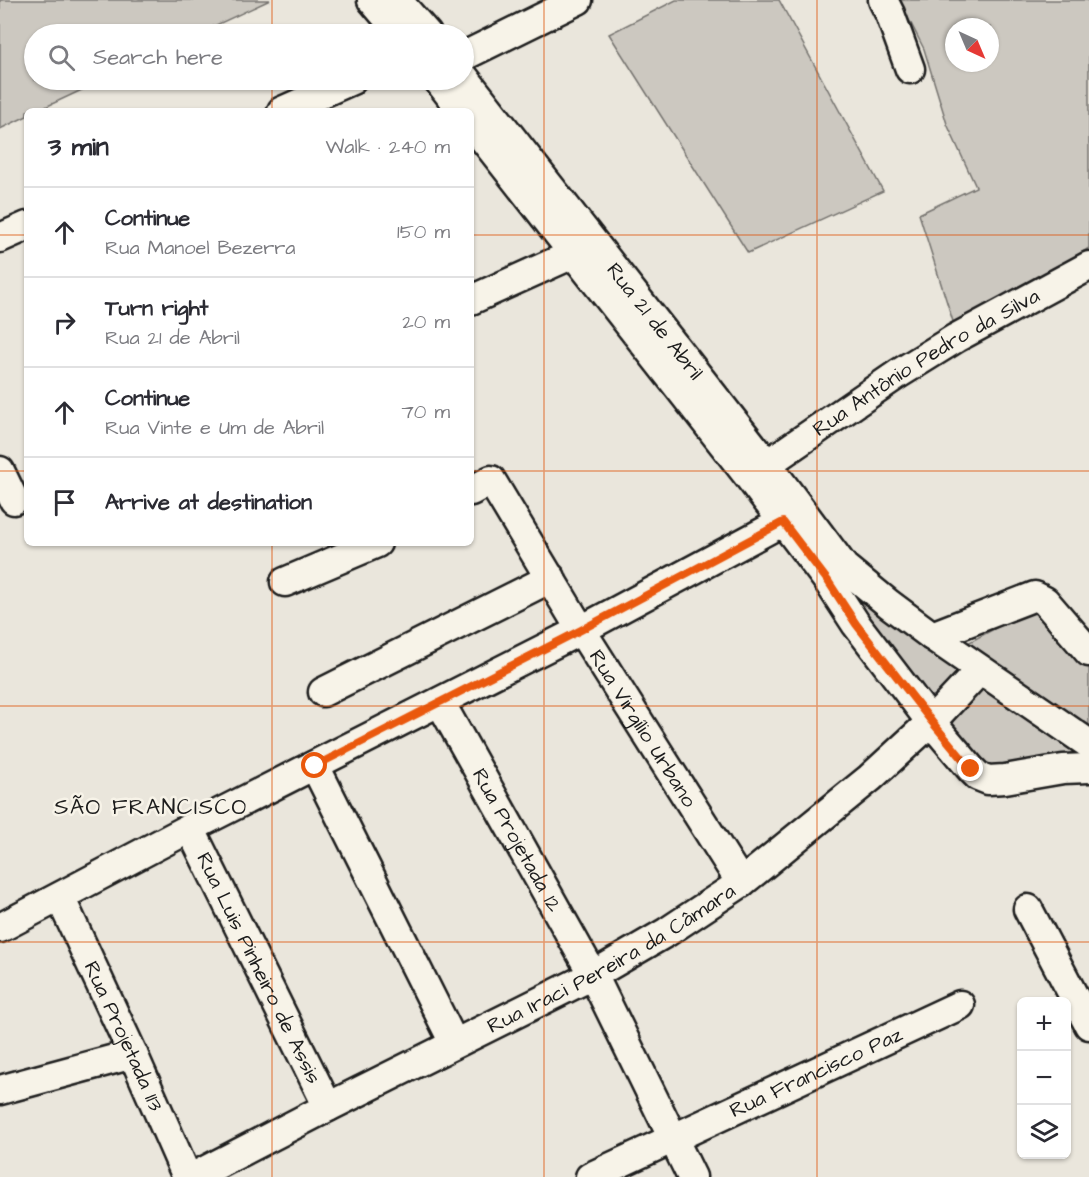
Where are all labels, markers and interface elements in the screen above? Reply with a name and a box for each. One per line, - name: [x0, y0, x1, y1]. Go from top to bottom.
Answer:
- north arrow: [945, 18, 999, 72]
- search box: [24, 24, 474, 90]
- icon: search: [45, 41, 78, 74]
- text: Search here: [93, 42, 223, 73]
- text: 3 min: [48, 129, 109, 165]
- text: Walk · 240 m: [326, 133, 450, 161]
- text: Continue: [105, 203, 190, 234]
- icon: ahead: [48, 216, 81, 249]
- text: 150 m: [397, 218, 450, 246]
- text: Rua Manoel Bezerra: [105, 234, 296, 262]
- street label: Rua 21 de Abril: [600, 257, 710, 386]
- street label: Rua Antônio Pedro da Silva: [807, 281, 1045, 443]
- text: Turn right: [105, 293, 208, 324]
- icon: right: [48, 306, 81, 339]
- text: 20 m: [402, 308, 450, 336]
- text: Rua 21 de Abril: [105, 324, 240, 352]
- text: Continue: [105, 383, 190, 414]
- icon: ahead: [48, 396, 81, 429]
- text: 70 m: [402, 398, 450, 426]
- text: Rua Vinte e Um de Abril: [105, 414, 324, 442]
- icon: arrive: [48, 486, 81, 519]
- text: Arrive at destination: [105, 487, 312, 518]
- street label: Rua Virgílio Urbano: [582, 644, 704, 813]
- route start: [301, 752, 327, 778]
- route end: [957, 755, 983, 781]
- street label: Rua Projetada 12: [465, 763, 569, 917]
- district label: SÃO FRANCISCO: [54, 792, 248, 823]
- street label: Rua Luis Pinheiro de Assis: [189, 847, 328, 1089]
- street label: Rua Iraci Pereira da Câmara: [482, 877, 741, 1041]
- street label: Rua Projetada 113: [77, 956, 170, 1116]
- map controls: [1017, 997, 1071, 1159]
- button: +: [1017, 997, 1071, 1051]
- street label: Rua Francisco Paz: [725, 1020, 908, 1125]
- button: −: [1017, 1051, 1071, 1105]
- button: layers: [1017, 1105, 1071, 1159]

